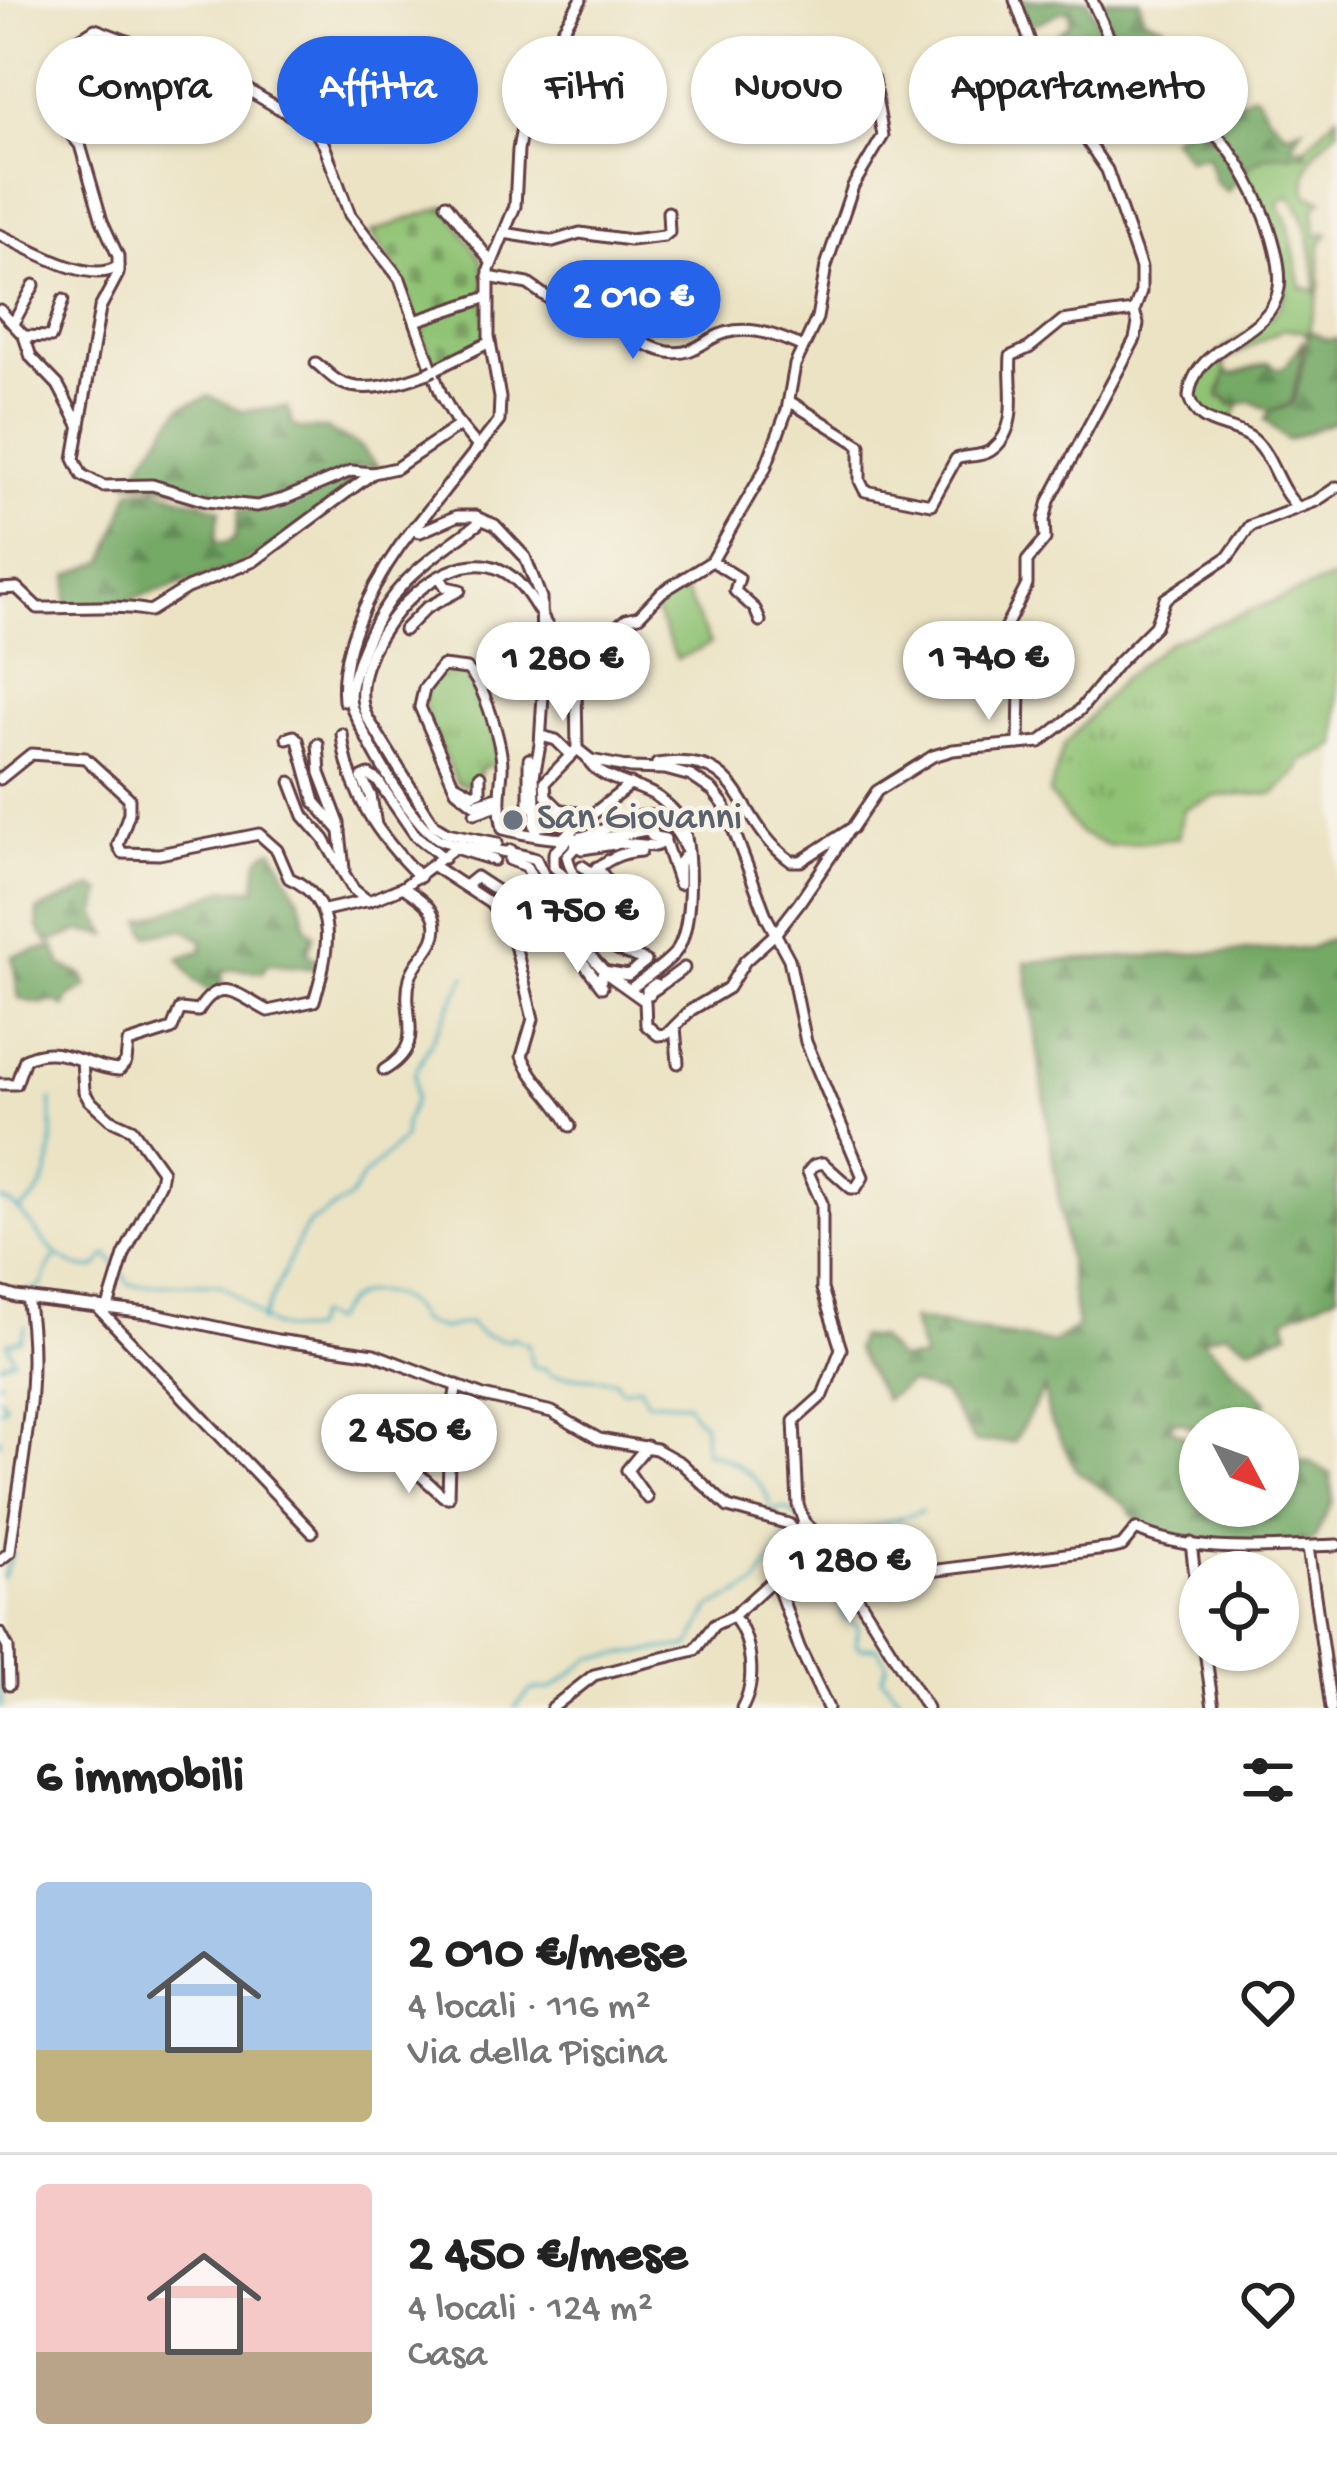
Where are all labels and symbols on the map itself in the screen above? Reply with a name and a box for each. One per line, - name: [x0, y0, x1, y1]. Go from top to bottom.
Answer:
- pin: 2 010 €: [522, 260, 744, 362]
- pin: 1 740 €: [878, 621, 1100, 723]
- pin: 1 280 €: [452, 622, 674, 724]
- place label: San Giovanni: [537, 797, 742, 843]
- marker: San Giovanni: [500, 807, 526, 833]
- pin: 1 750 €: [467, 874, 689, 976]
- pin: 2 450 €: [298, 1394, 520, 1496]
- north arrow: [1179, 1407, 1299, 1527]
- pin: 1 280 €: [739, 1524, 961, 1626]

